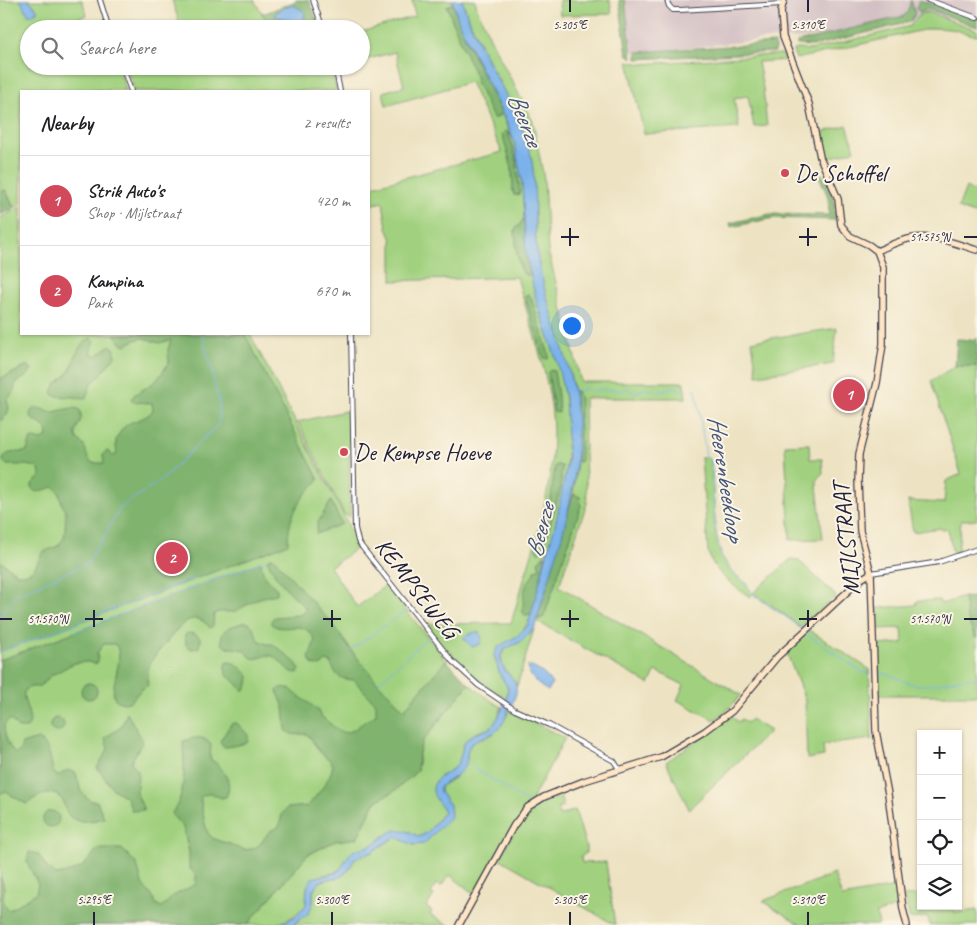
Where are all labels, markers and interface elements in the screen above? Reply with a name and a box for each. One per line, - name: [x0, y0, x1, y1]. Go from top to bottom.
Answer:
- text: 5.305°E: [553, 17, 589, 33]
- text: 5.310°E: [791, 17, 827, 33]
- search box: [20, 20, 370, 75]
- icon: search: [38, 34, 66, 62]
- text: Search here: [78, 36, 155, 60]
- water label: Beerze: [500, 88, 552, 154]
- text: Nearby: [40, 110, 93, 136]
- text: 2 results: [303, 113, 350, 133]
- place label: De Schoffel: [795, 158, 890, 188]
- marker: De Schoffel: [779, 167, 791, 179]
- text: Strik Auto's: [87, 179, 164, 203]
- text: 1: [52, 191, 60, 211]
- text: 420 m: [316, 191, 350, 211]
- text: Shop · Mijlstraat: [87, 203, 180, 223]
- text: 51.575°N: [910, 229, 952, 245]
- text: Kampina: [87, 269, 143, 293]
- text: 2: [52, 281, 60, 301]
- text: 670 m: [316, 281, 350, 301]
- text: Park: [87, 293, 112, 313]
- your location: [559, 313, 585, 339]
- pin: 1: [833, 376, 865, 414]
- water label: Heerenbeekloop: [700, 413, 752, 547]
- place label: De Kempse Hoeve: [354, 437, 493, 467]
- marker: De Kempse Hoeve: [338, 446, 350, 458]
- street label: MIJLSTRAAT: [825, 476, 867, 597]
- water label: Beerze: [517, 496, 563, 561]
- street label: KEMPSEWEG: [369, 532, 467, 646]
- pin: 2: [156, 539, 188, 577]
- text: 51.570°N: [28, 611, 70, 627]
- text: 51.570°N: [910, 611, 952, 627]
- map controls: [917, 730, 962, 910]
- button: +: [917, 730, 962, 775]
- button: −: [917, 775, 962, 820]
- button: locate: [917, 820, 962, 865]
- button: layers: [917, 865, 962, 910]
- text: 5.295°E: [77, 892, 113, 908]
- text: 5.300°E: [315, 892, 351, 908]
- text: 5.305°E: [553, 892, 589, 908]
- text: 5.310°E: [791, 892, 827, 908]

